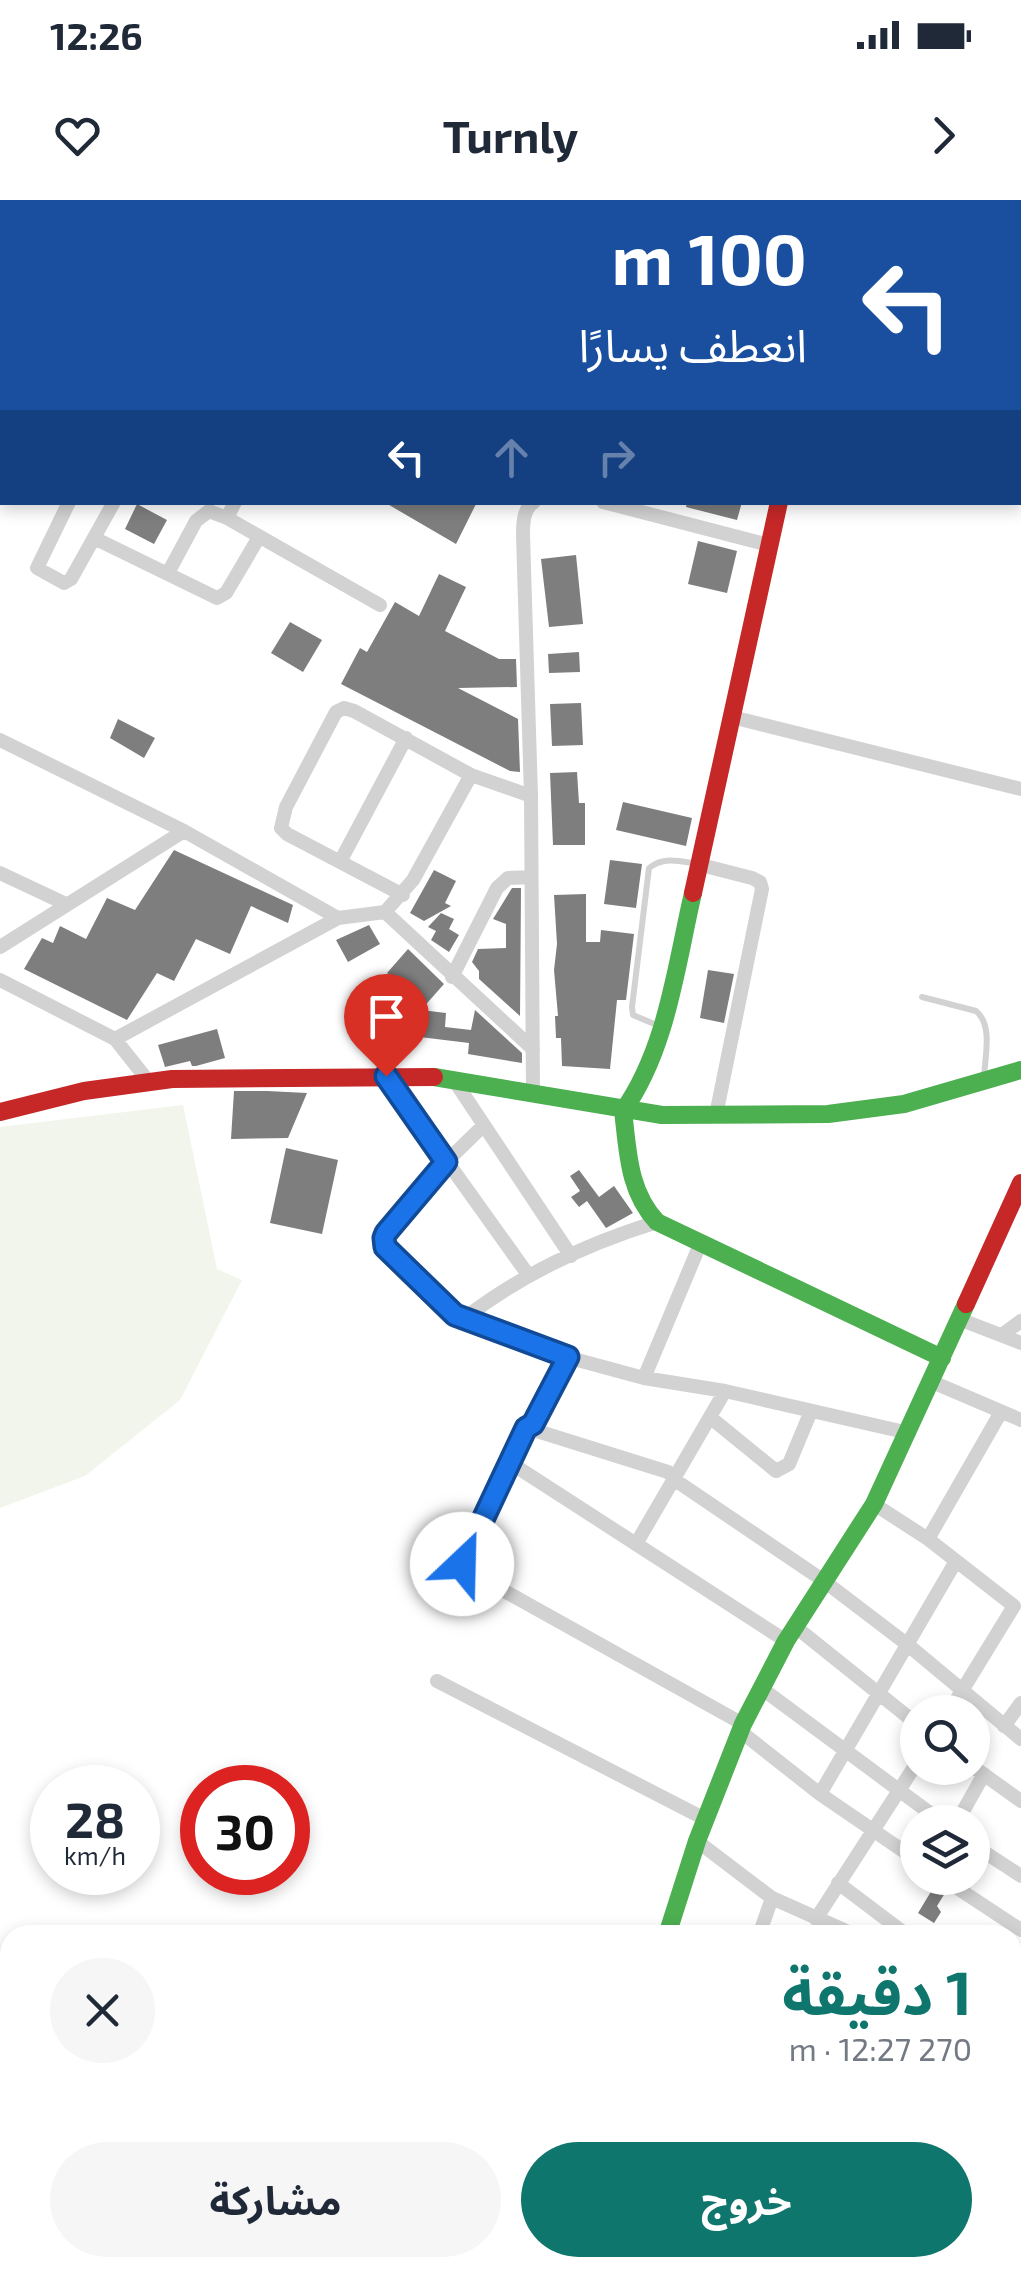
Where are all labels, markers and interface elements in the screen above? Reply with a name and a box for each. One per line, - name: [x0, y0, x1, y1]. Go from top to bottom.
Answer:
- text: 12:26: [50, 12, 143, 58]
- icon: heart: [50, 108, 105, 163]
- text: Turnly: [443, 108, 578, 162]
- icon: forward: [916, 108, 971, 163]
- text: 100 m: [612, 215, 807, 299]
- icon: left: [842, 240, 972, 370]
- text: انعطف يسارًا: [578, 317, 807, 371]
- icon: left: [379, 430, 434, 485]
- icon: ahead: [484, 430, 539, 485]
- icon: right: [589, 430, 644, 485]
- pin: [344, 974, 429, 1077]
- icon: arrive: [359, 989, 414, 1044]
- position arrow: [410, 1512, 514, 1616]
- map controls: [900, 1695, 990, 1895]
- button: search: [900, 1695, 990, 1785]
- speed limit sign: 30: [180, 1765, 310, 1895]
- text: 28: [65, 1788, 125, 1848]
- button: layers: [900, 1805, 990, 1895]
- text: km/h: [64, 1840, 126, 1870]
- text: 1 دقيقة: [782, 1955, 972, 2027]
- button: close: [50, 1958, 155, 2063]
- text: 270 m · 12:27: [789, 2029, 972, 2067]
- button: مشاركة: [50, 2142, 501, 2257]
- button: خروج: [521, 2142, 972, 2257]

